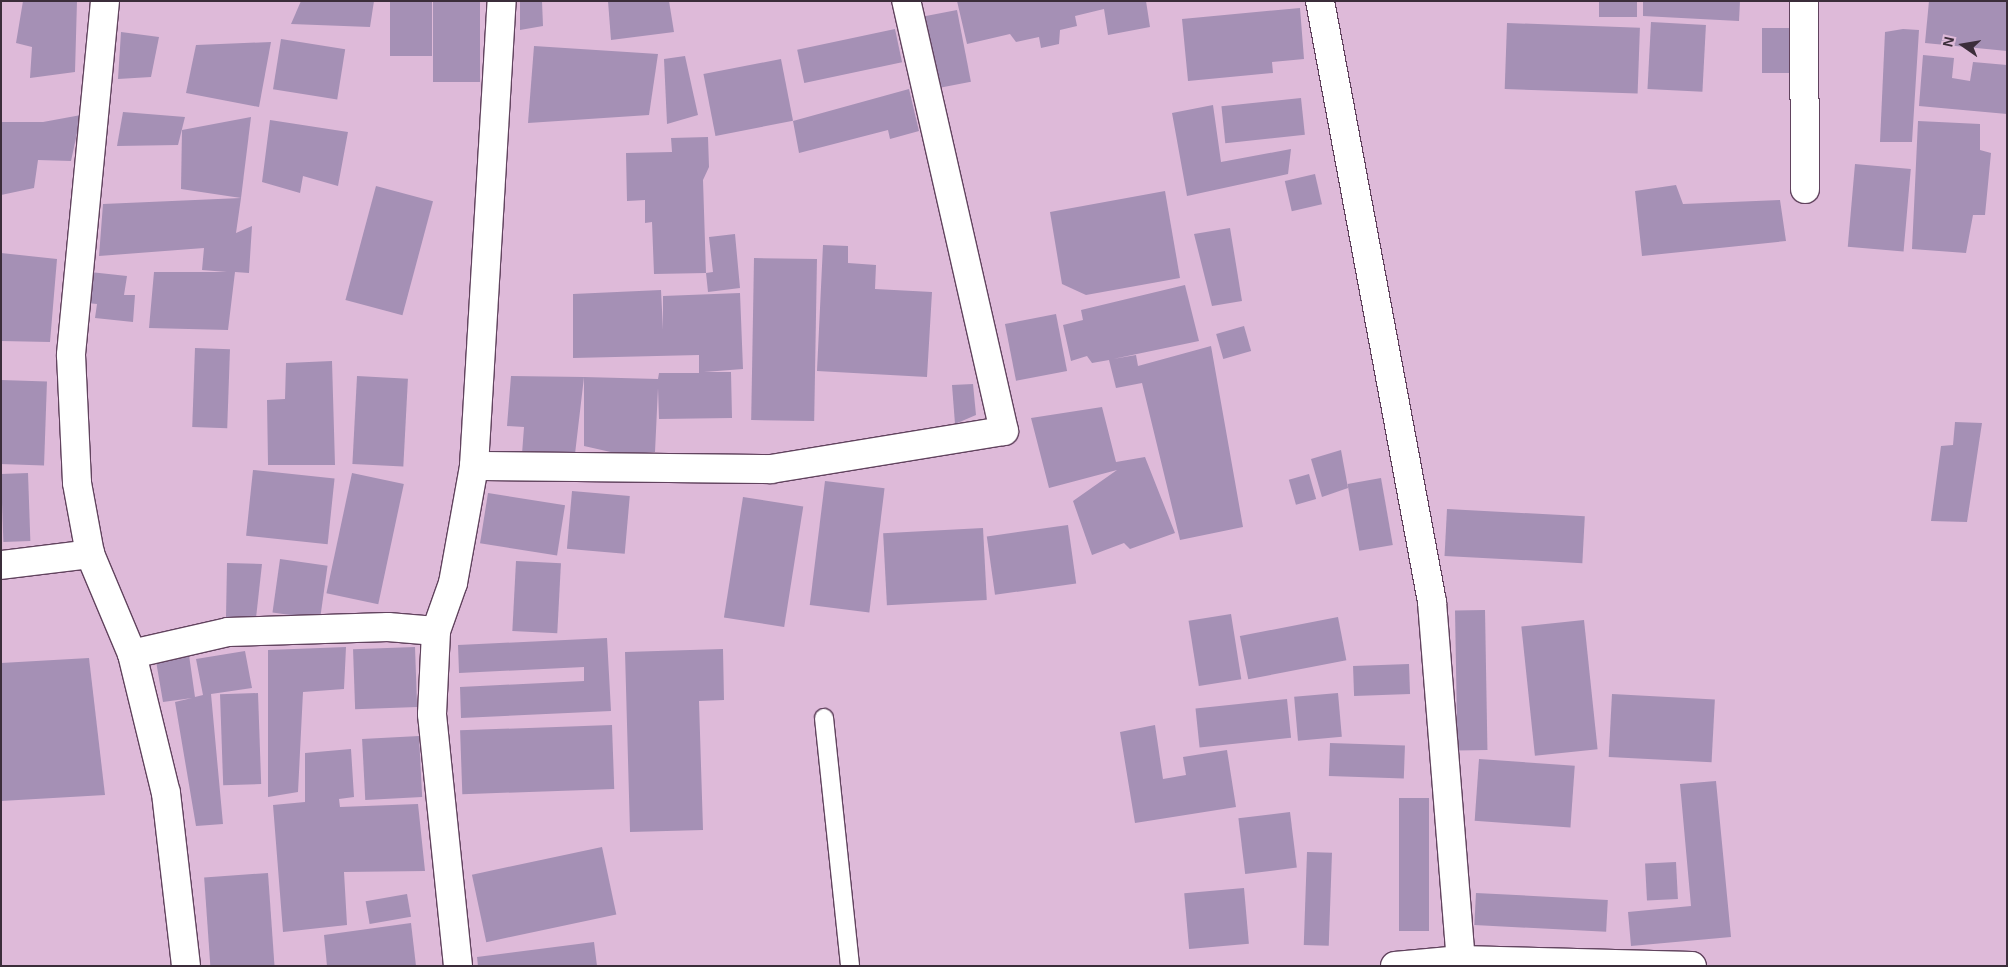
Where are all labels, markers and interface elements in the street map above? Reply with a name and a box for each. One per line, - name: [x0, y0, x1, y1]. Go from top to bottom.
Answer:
- north arrow: [1938, 20, 1988, 70]
- text: N: [1939, 35, 1957, 48]

